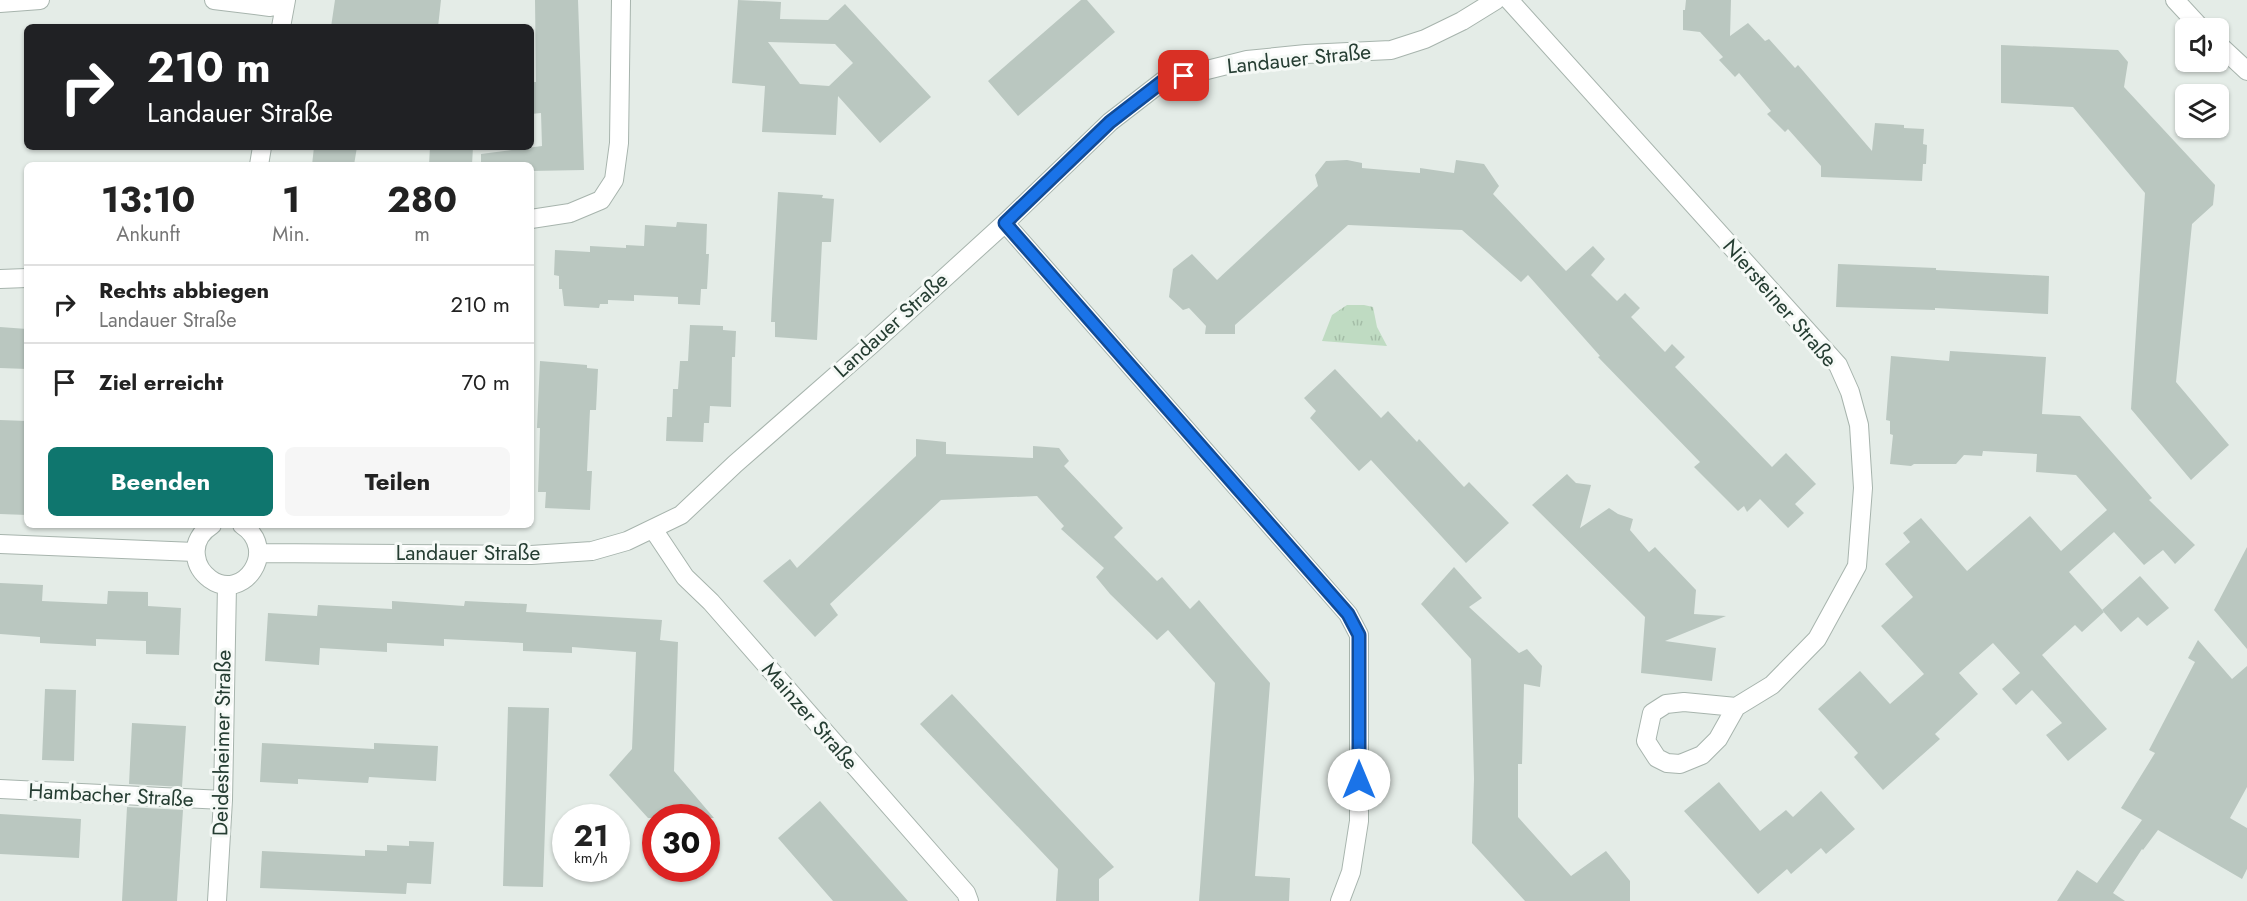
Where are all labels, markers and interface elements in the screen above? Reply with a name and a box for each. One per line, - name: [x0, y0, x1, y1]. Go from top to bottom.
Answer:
- map controls: [2175, 18, 2229, 138]
- button: sound: [2175, 18, 2229, 72]
- text: 210 m: [147, 37, 271, 98]
- street label: Landauer Straße: [1226, 37, 1373, 81]
- icon: right: [48, 48, 126, 126]
- pin: [1158, 50, 1209, 101]
- icon: arrive: [1167, 59, 1200, 92]
- button: layers: [2175, 84, 2229, 138]
- text: Landauer Straße: [147, 93, 333, 132]
- text: 13:10: [101, 173, 195, 225]
- text: 1: [282, 173, 300, 225]
- text: 280: [387, 173, 457, 225]
- text: Ankunft: [116, 220, 180, 249]
- text: Min.: [272, 220, 310, 249]
- text: m: [414, 220, 430, 249]
- street label: Niersteiner Straße: [1716, 232, 1844, 374]
- street label: Landauer Straße: [827, 265, 955, 385]
- text: Rechts abbiegen: [99, 274, 269, 306]
- icon: right: [48, 288, 81, 321]
- text: 210 m: [451, 288, 510, 320]
- text: Landauer Straße: [99, 306, 237, 335]
- icon: arrive: [48, 366, 81, 399]
- text: Ziel erreicht: [99, 366, 223, 398]
- text: 70 m: [461, 366, 510, 398]
- button: Beenden: [48, 447, 273, 516]
- button: Teilen: [285, 447, 510, 516]
- street label: Landauer Straße: [396, 538, 540, 568]
- street label: Deidesheimer Straße: [205, 649, 239, 836]
- street label: Mainzer Straße: [755, 656, 865, 776]
- position arrow: [1327, 748, 1391, 812]
- street label: Hambacher Straße: [28, 776, 195, 814]
- speed limit sign: 30: [642, 804, 720, 882]
- text: 21: [574, 814, 608, 857]
- text: km/h: [574, 847, 608, 869]

